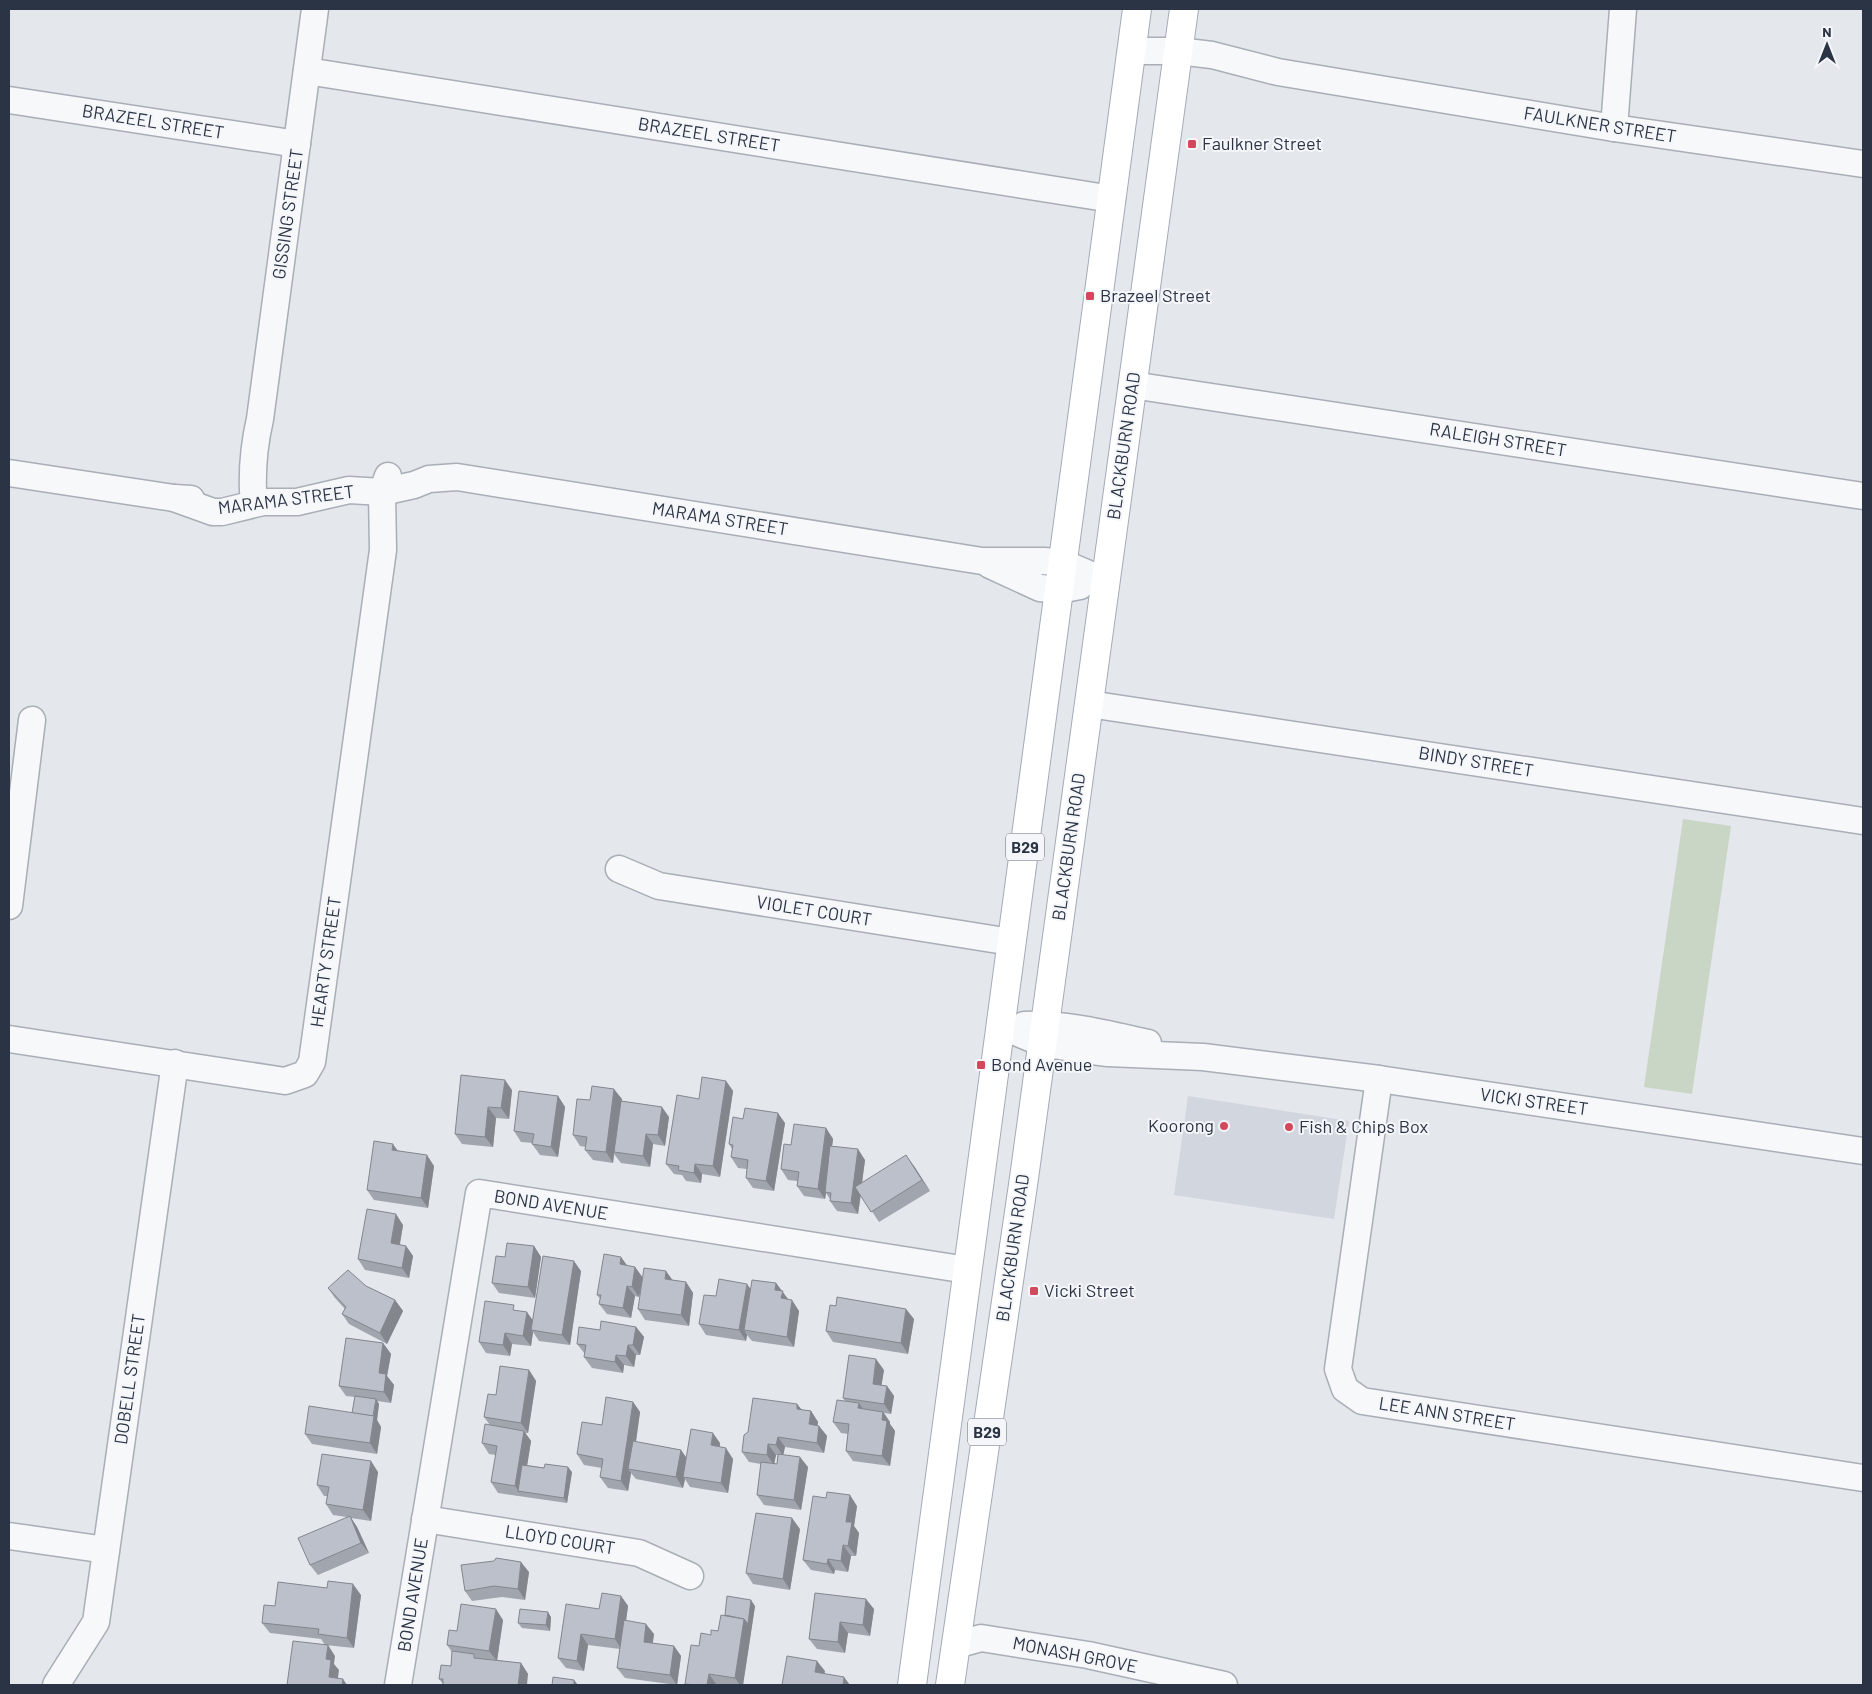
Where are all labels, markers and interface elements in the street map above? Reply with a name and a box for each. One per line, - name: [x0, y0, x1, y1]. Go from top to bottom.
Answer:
- north arrow: [1802, 20, 1852, 70]
- text: N: [1822, 23, 1832, 40]
- street label: BRAZEEL STREET: [81, 99, 226, 143]
- street label: FAULKNER STREET: [1522, 101, 1678, 147]
- street label: BRAZEEL STREET: [637, 112, 782, 156]
- place label: Faulkner Street: [1202, 132, 1322, 154]
- marker: Faulkner Street: [1186, 138, 1198, 150]
- street label: GISSING STREET: [267, 147, 307, 281]
- place label: Brazeel Street: [1100, 284, 1211, 306]
- marker: Brazeel Street: [1084, 290, 1096, 302]
- street label: BLACKBURN ROAD: [1102, 371, 1144, 521]
- street label: RALEIGH STREET: [1428, 417, 1568, 461]
- street label: MARAMA STREET: [216, 480, 355, 518]
- street label: MARAMA STREET: [651, 496, 790, 540]
- street label: BINDY STREET: [1417, 741, 1535, 781]
- street label: BLACKBURN ROAD: [1047, 772, 1089, 922]
- road number: B29: [1006, 834, 1044, 860]
- street label: VIOLET COURT: [755, 890, 873, 930]
- street label: HEARTY STREET: [305, 895, 345, 1029]
- place label: Bond Avenue: [991, 1053, 1092, 1075]
- marker: Bond Avenue: [975, 1059, 987, 1071]
- street label: VICKI STREET: [1479, 1083, 1590, 1119]
- place label: Koorong: [1148, 1114, 1214, 1136]
- place label: Fish & Chips Box: [1299, 1115, 1429, 1137]
- marker: Koorong: [1218, 1120, 1230, 1132]
- marker: Fish & Chips Box: [1283, 1121, 1295, 1133]
- street label: BLACKBURN ROAD: [991, 1173, 1033, 1323]
- street label: BOND AVENUE: [493, 1184, 610, 1224]
- place label: Vicki Street: [1044, 1279, 1135, 1301]
- marker: Vicki Street: [1028, 1285, 1040, 1297]
- street label: DOBELL STREET: [109, 1312, 149, 1446]
- street label: LEE ANN STREET: [1377, 1391, 1517, 1435]
- road number: B29: [968, 1418, 1006, 1445]
- street label: LLOYD COURT: [504, 1519, 617, 1559]
- street label: BOND AVENUE: [392, 1536, 432, 1653]
- street label: MONASH GROVE: [1011, 1631, 1140, 1677]

